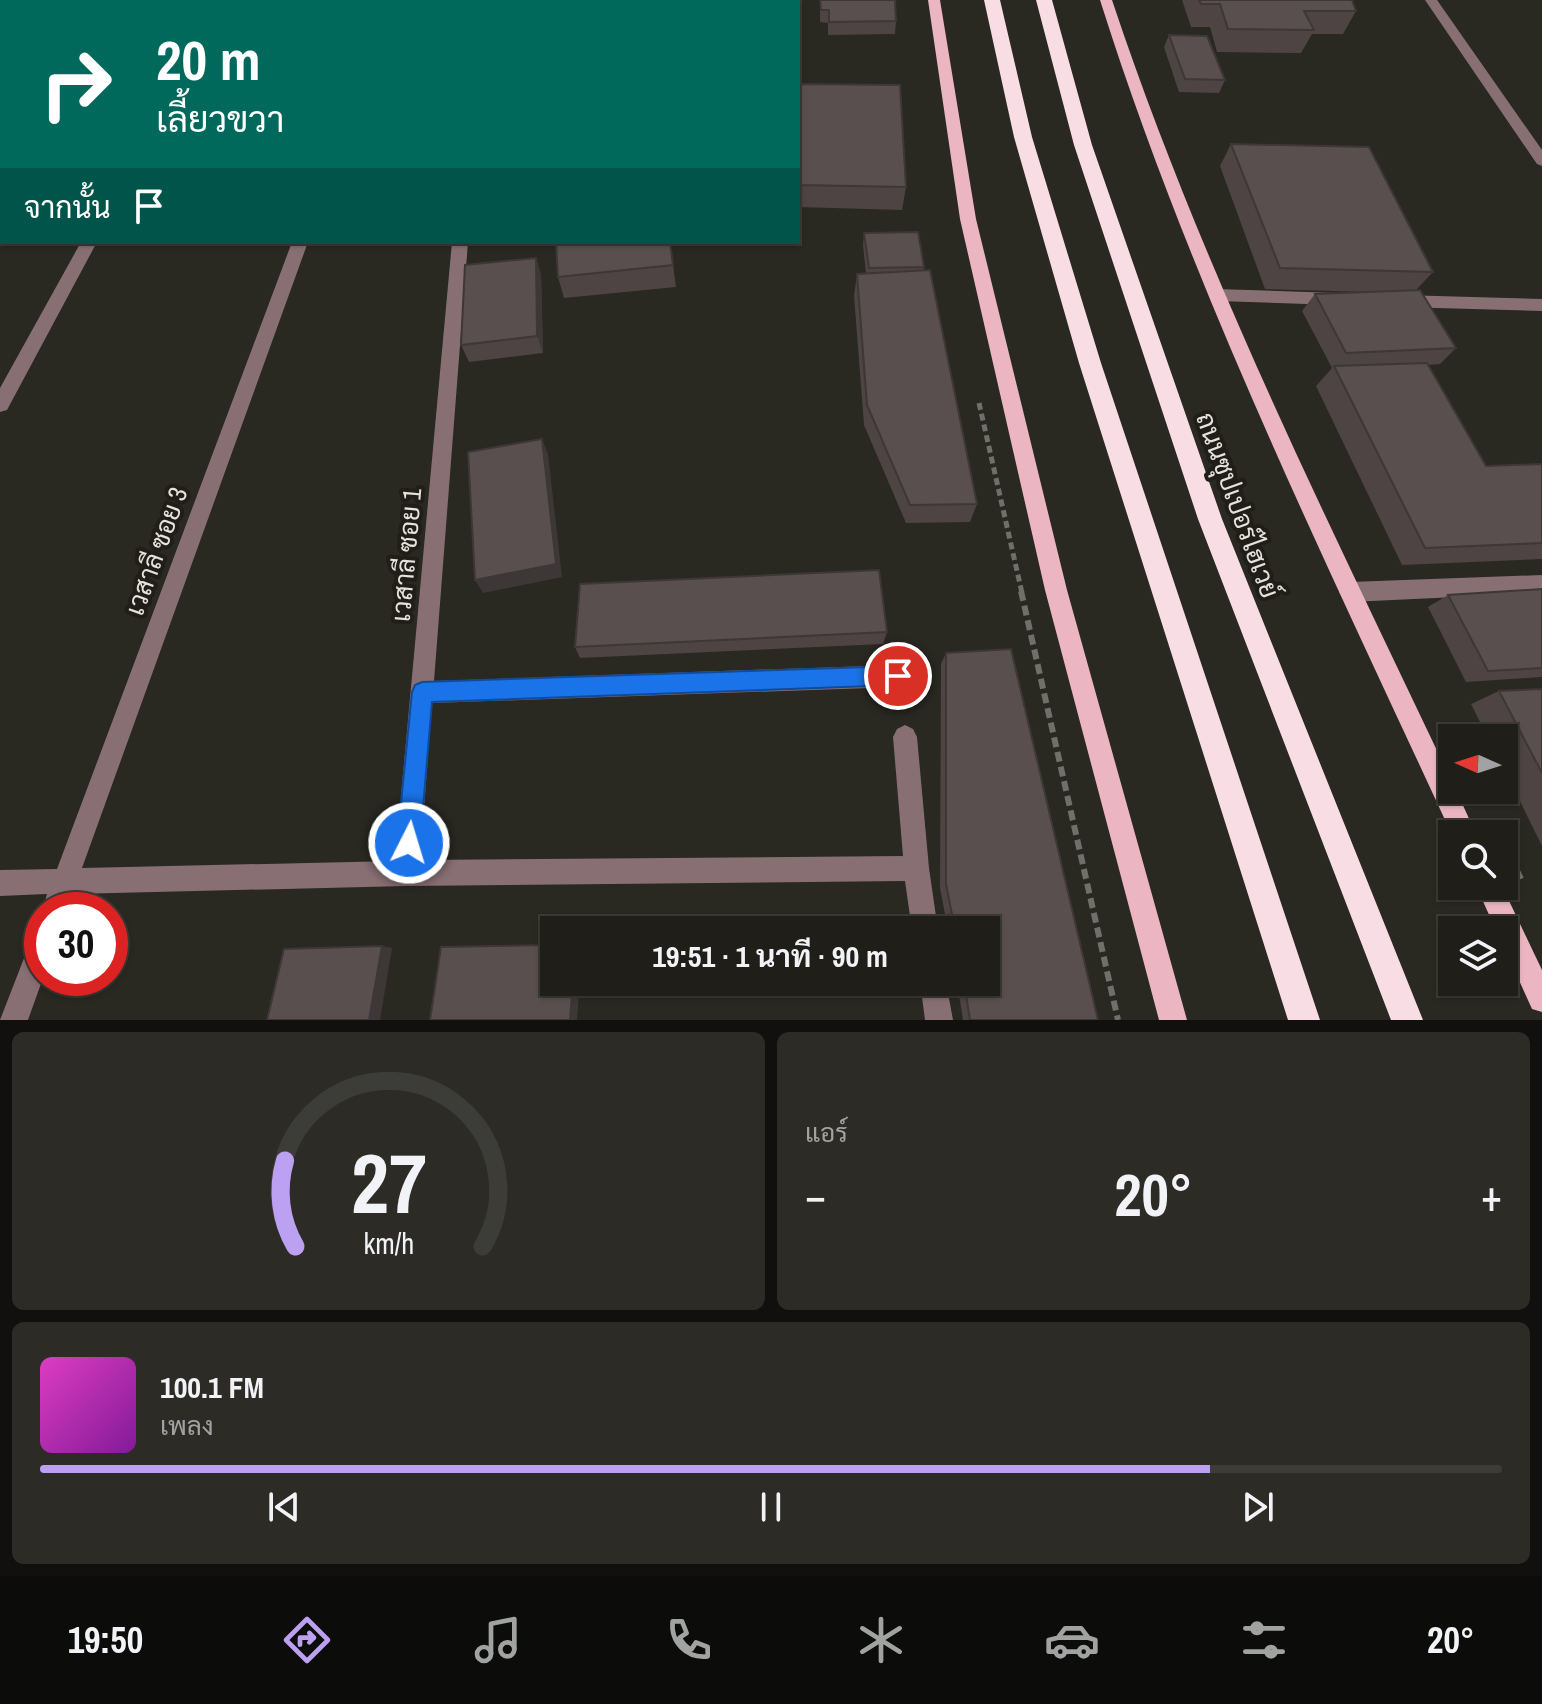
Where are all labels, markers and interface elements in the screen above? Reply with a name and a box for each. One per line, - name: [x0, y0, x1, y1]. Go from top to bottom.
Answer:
- text: 20 m: [156, 22, 261, 97]
- icon: right: [24, 32, 128, 136]
- text: เลี้ยวขวา: [156, 95, 284, 143]
- icon: arrive: [127, 184, 171, 228]
- text: จากนั้น: [24, 187, 111, 227]
- street label: ถนนซุปเปอร์ไฮเวย์: [1187, 407, 1288, 603]
- street label: เวสาลี ซอย 3: [117, 482, 195, 620]
- street label: เวสาลี ซอย 1: [383, 487, 429, 623]
- pin: [864, 642, 932, 710]
- icon: arrive: [876, 654, 920, 698]
- north arrow: [1438, 724, 1518, 804]
- map controls: [1438, 724, 1518, 996]
- position arrow: [367, 801, 451, 885]
- button: search: [1438, 820, 1518, 900]
- speed limit sign: 30: [24, 892, 128, 996]
- button: layers: [1438, 916, 1518, 996]
- text: 19:51 · 1 นาที · 90 m: [652, 936, 888, 976]
- text: แอร์: [805, 1115, 848, 1150]
- text: 27: [351, 1127, 426, 1239]
- text: 20°: [1114, 1154, 1193, 1235]
- text: −: [805, 1165, 826, 1225]
- text: +: [1481, 1165, 1502, 1225]
- text: km/h: [363, 1224, 414, 1263]
- text: 100.1 FM: [160, 1367, 264, 1407]
- text: เพลง: [160, 1408, 214, 1443]
- icon: previous: [262, 1485, 306, 1529]
- icon: pause: [749, 1485, 793, 1529]
- icon: next: [1236, 1485, 1280, 1529]
- icon: directions: [279, 1612, 335, 1668]
- icon: music: [470, 1612, 526, 1668]
- icon: phone: [661, 1612, 717, 1668]
- icon: climate: [853, 1612, 909, 1668]
- icon: car: [1044, 1612, 1100, 1668]
- icon: filters: [1236, 1612, 1292, 1668]
- text: 19:50: [68, 1616, 143, 1664]
- text: 20°: [1427, 1616, 1474, 1664]

